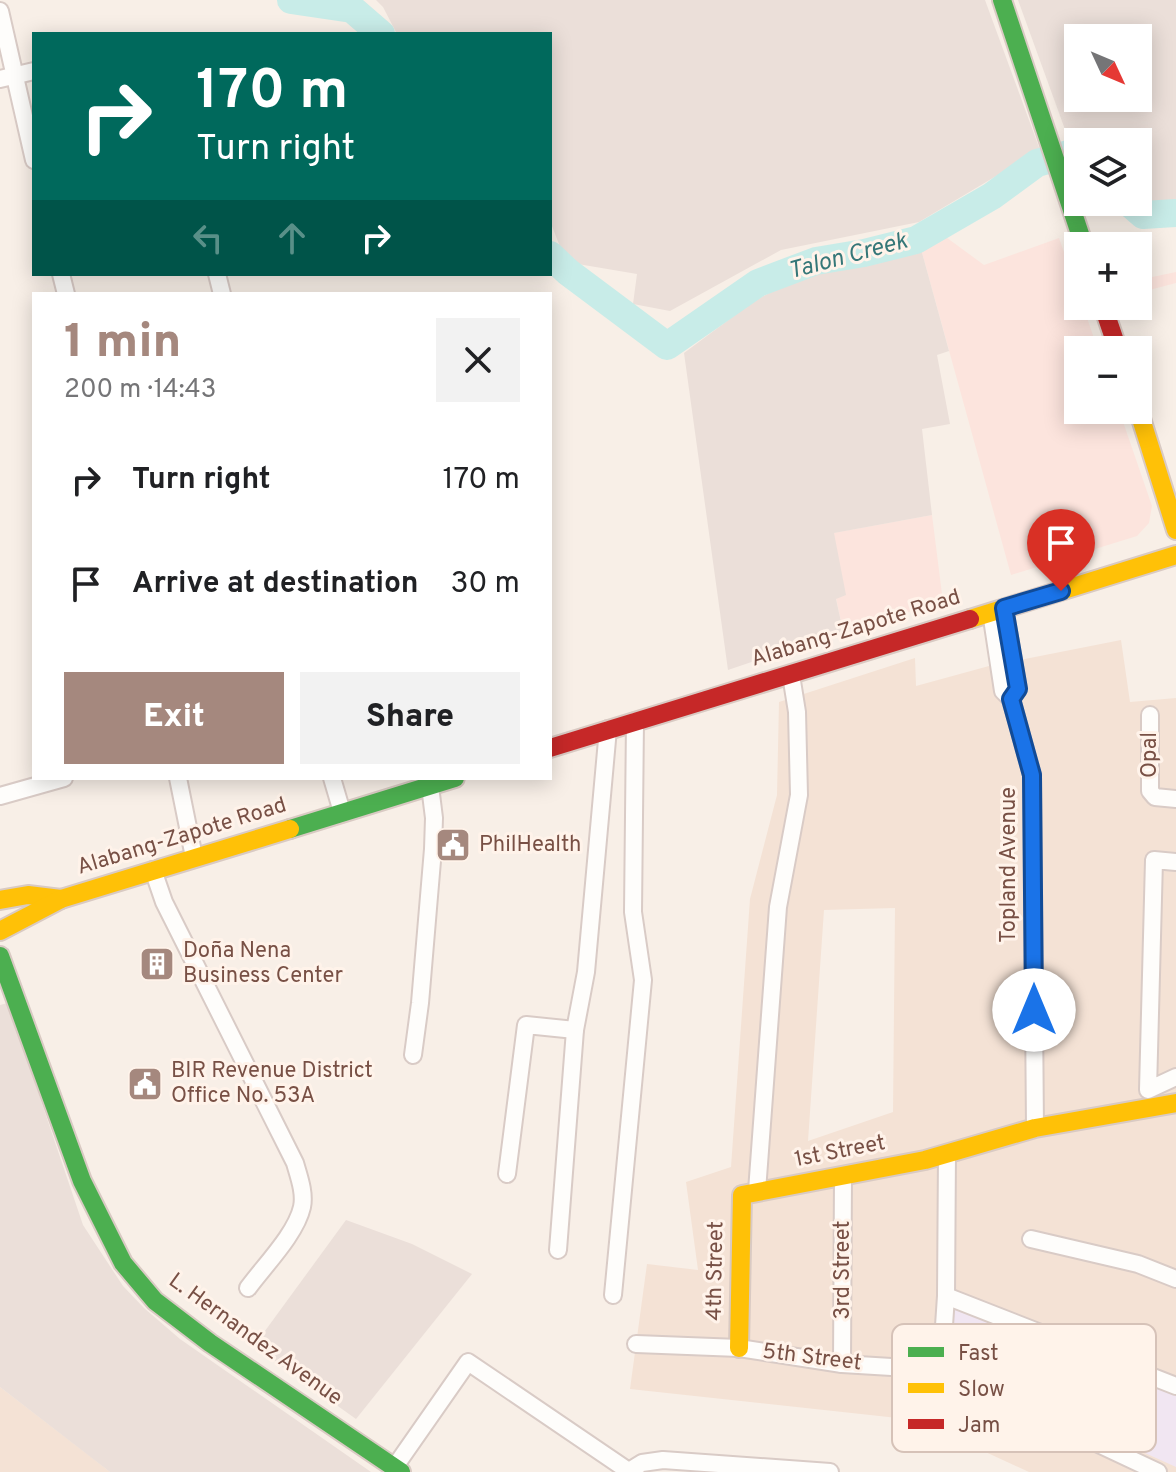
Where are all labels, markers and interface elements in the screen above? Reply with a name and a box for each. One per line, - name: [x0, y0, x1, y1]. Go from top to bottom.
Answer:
- north arrow: [1064, 24, 1152, 112]
- map controls: [1064, 24, 1152, 424]
- text: 170 m: [196, 58, 348, 128]
- icon: right: [64, 64, 168, 168]
- text: Turn right: [196, 127, 355, 173]
- button: layers: [1064, 128, 1152, 216]
- icon: left: [186, 216, 230, 260]
- icon: ahead: [270, 216, 314, 260]
- icon: right: [354, 216, 398, 260]
- water label: Talon Creek: [785, 226, 912, 287]
- button: +: [1064, 232, 1152, 320]
- text: 1 min: [64, 314, 181, 374]
- button: close: [436, 318, 520, 402]
- button: −: [1064, 336, 1152, 424]
- text: 200 m · 14:43: [64, 374, 216, 407]
- icon: right: [64, 458, 108, 502]
- text: Turn right: [132, 462, 270, 499]
- text: 170 m: [442, 462, 520, 499]
- pin: [1027, 509, 1095, 591]
- icon: arrive: [1039, 521, 1083, 565]
- icon: arrive: [64, 562, 108, 606]
- text: Arrive at destination: [132, 566, 418, 603]
- text: 30 m: [451, 566, 520, 603]
- street label: Alabang-Zapote Road: [748, 584, 964, 674]
- button: Exit: [64, 672, 284, 764]
- button: Share: [300, 672, 520, 764]
- street label: Opal: [1137, 732, 1164, 778]
- street label: Topland Avenue: [996, 787, 1023, 943]
- street label: Alabang-Zapote Road: [74, 792, 290, 882]
- public building icon: PhilHealth: [434, 826, 472, 864]
- place label: PhilHealth: [479, 832, 581, 859]
- place label: Doña Nena Business Center: [183, 938, 343, 990]
- building icon: Doña Nena Business Center: [138, 945, 176, 983]
- position arrow: [992, 968, 1076, 1052]
- place label: BIR Revenue District Office No. 53A: [171, 1058, 373, 1110]
- public building icon: BIR Revenue District Office No. 53A: [126, 1065, 164, 1103]
- street label: 1st Street: [792, 1130, 888, 1174]
- street label: 3rd Street: [830, 1220, 857, 1320]
- street label: 4th Street: [702, 1221, 730, 1321]
- street label: L. Hernandez Avenue: [163, 1268, 347, 1412]
- legend: [892, 1324, 1156, 1452]
- street label: 5th Street: [761, 1339, 863, 1377]
- text: Fast: [958, 1341, 999, 1368]
- text: Slow: [958, 1377, 1005, 1404]
- text: Jam: [958, 1413, 1001, 1440]

